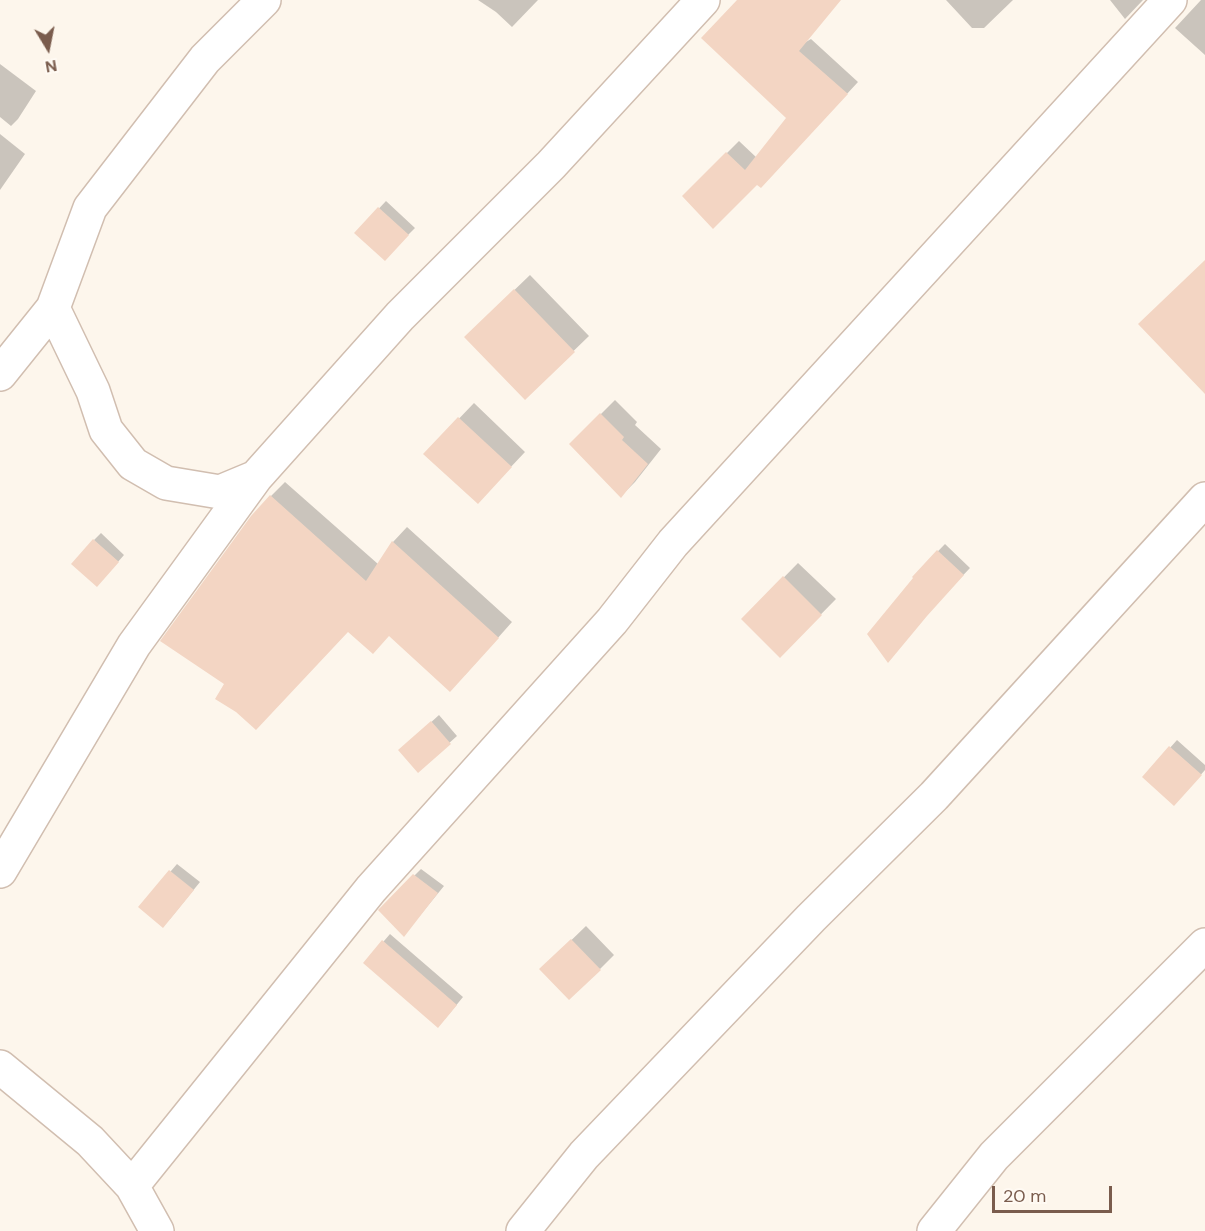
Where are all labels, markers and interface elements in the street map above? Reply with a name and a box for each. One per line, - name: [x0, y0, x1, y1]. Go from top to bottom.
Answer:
- north arrow: [18, 18, 78, 78]
- text: N: [44, 55, 59, 78]
- scale bar: [995, 1174, 1115, 1212]
- text: 20 m: [1003, 1184, 1046, 1208]

